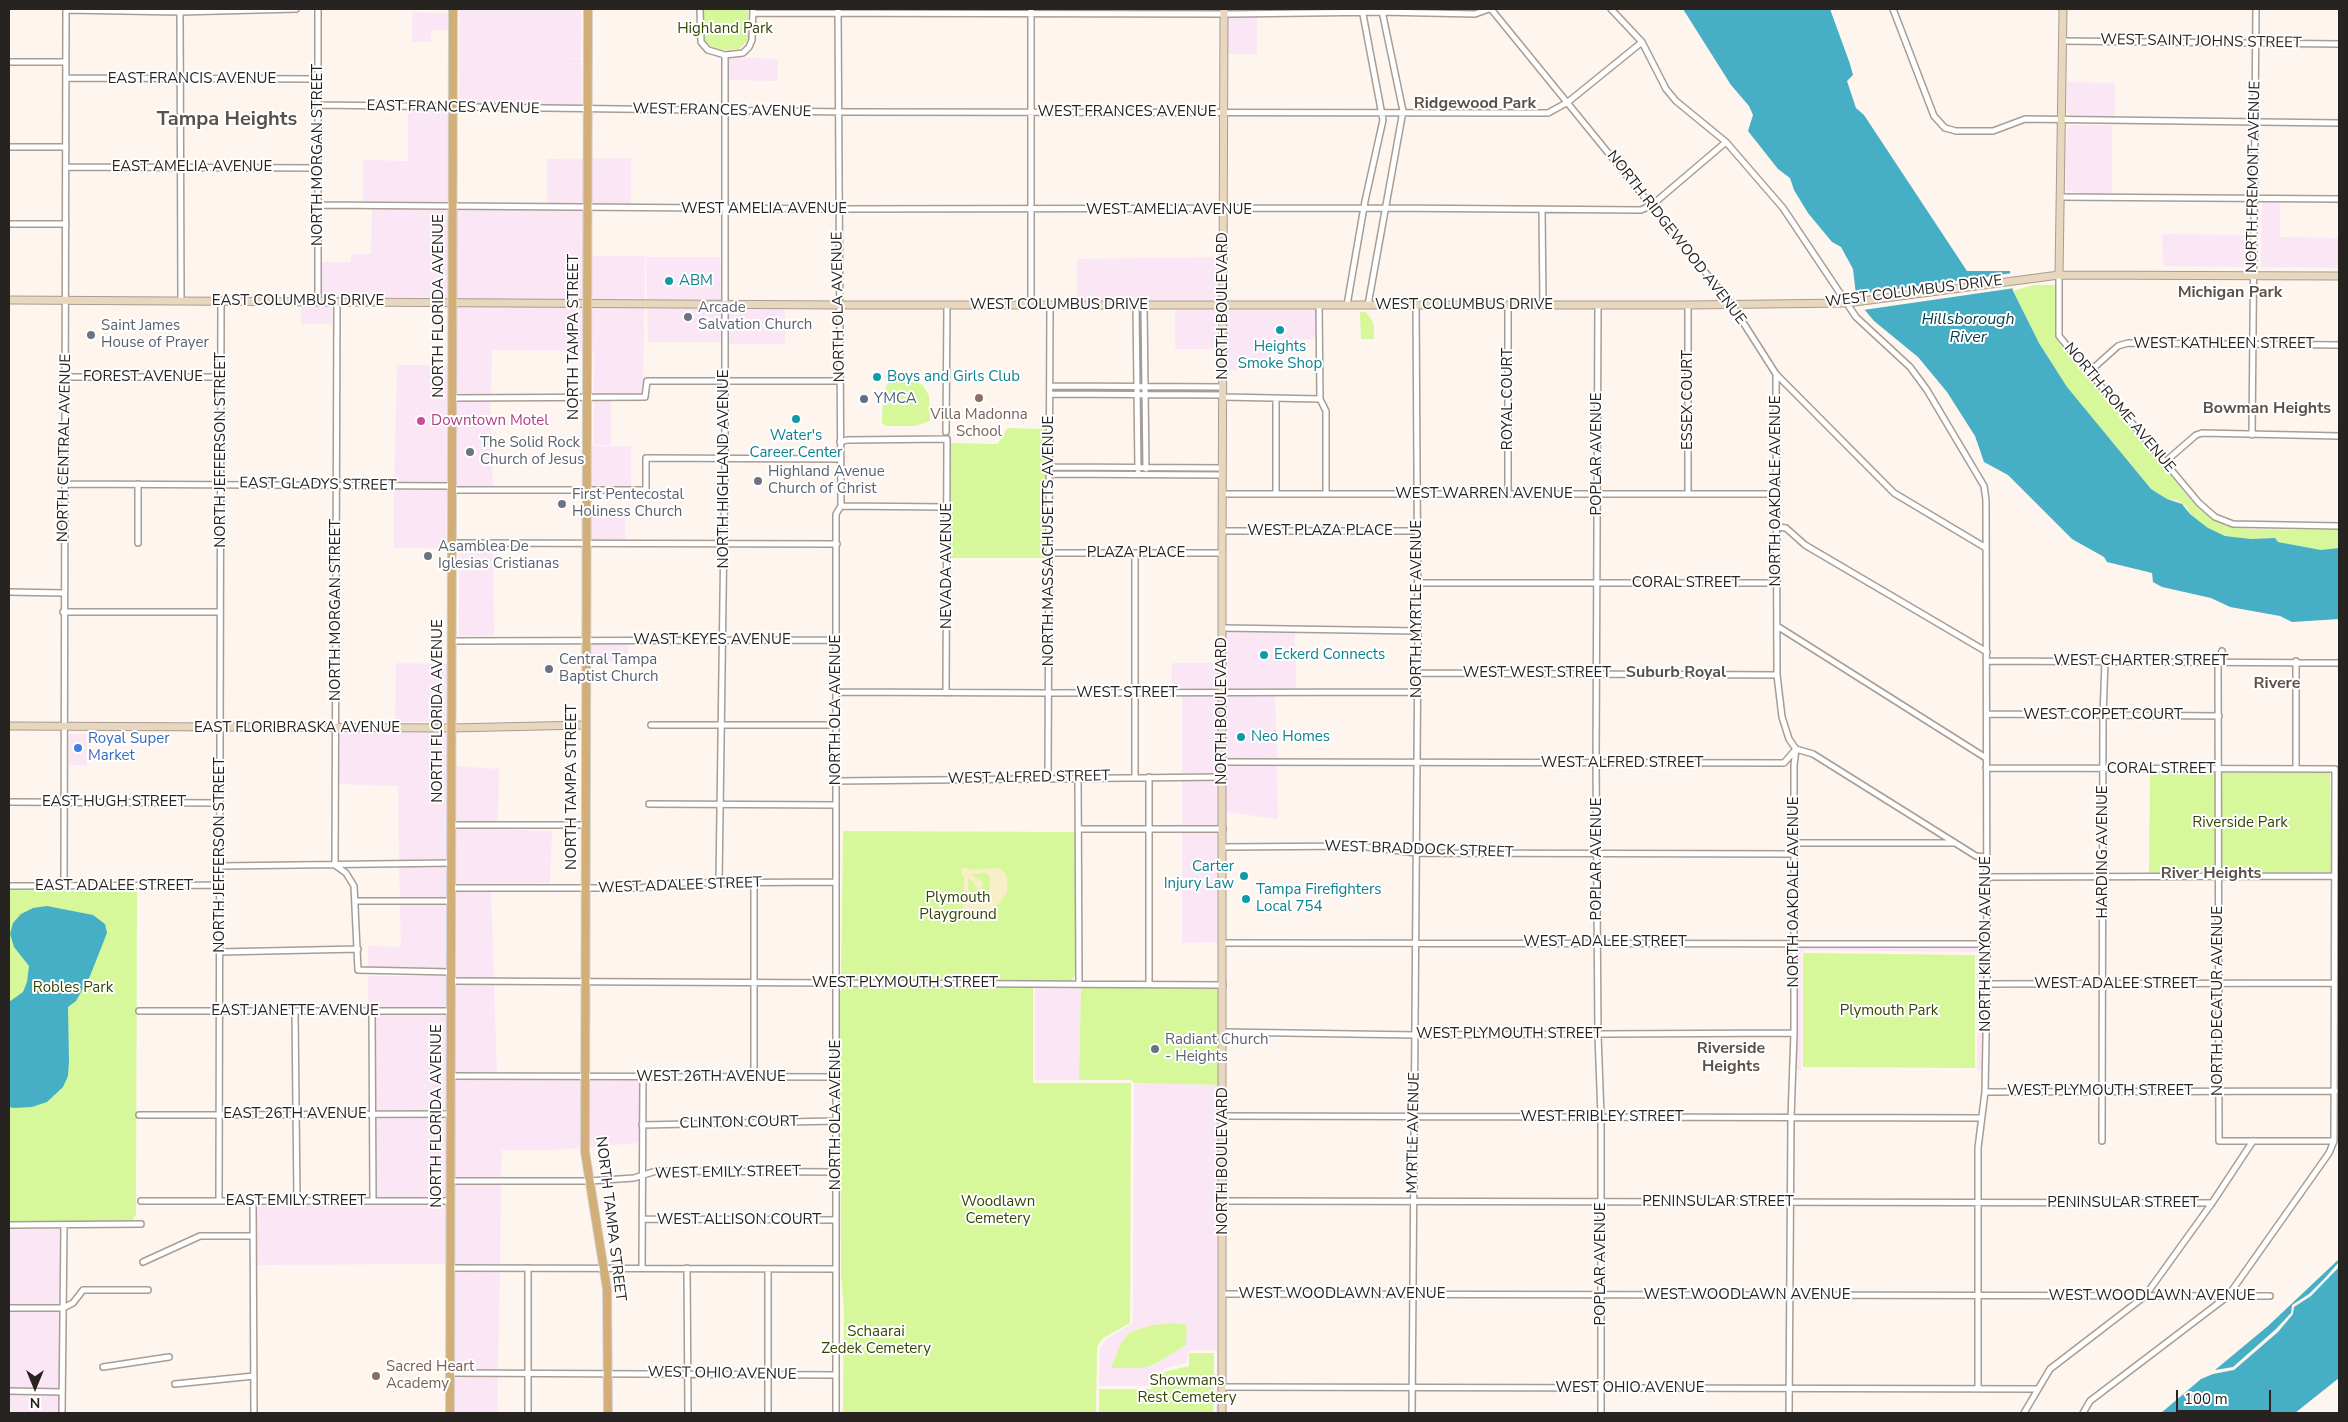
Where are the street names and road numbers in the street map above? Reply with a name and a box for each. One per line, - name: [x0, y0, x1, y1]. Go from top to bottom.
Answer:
- street label: WEST SAINT JOHNS STREET: [2100, 31, 2302, 53]
- street label: NORTH MORGAN STREET: [309, 64, 327, 246]
- street label: EAST FRANCIS AVENUE: [108, 70, 276, 88]
- street label: NORTH FREMONT AVENUE: [2243, 81, 2265, 273]
- street label: EAST FRANCES AVENUE: [366, 97, 540, 119]
- street label: WEST FRANCES AVENUE: [632, 100, 812, 122]
- street label: WEST FRANCES AVENUE: [1038, 103, 1216, 121]
- street label: NORTH RIDGEWOOD AVENUE: [1603, 148, 1749, 328]
- street label: EAST AMELIA AVENUE: [112, 158, 272, 176]
- street label: WEST AMELIA AVENUE: [681, 200, 847, 218]
- street label: WEST AMELIA AVENUE: [1086, 201, 1252, 219]
- street label: NORTH FLORIDA AVENUE: [430, 214, 448, 398]
- street label: NORTH OLA AVENUE: [829, 231, 849, 383]
- street label: NORTH BOULEVARD: [1214, 232, 1232, 380]
- street label: NORTH TAMPA STREET: [565, 254, 583, 420]
- street label: WEST COLUMBUS DRIVE: [1825, 272, 2003, 312]
- street label: EAST COLUMBUS DRIVE: [212, 292, 384, 310]
- street label: WEST COLUMBUS DRIVE: [970, 296, 1148, 314]
- street label: WEST COLUMBUS DRIVE: [1375, 296, 1553, 314]
- street label: WEST KATHLEEN STREET: [2133, 335, 2315, 353]
- street label: NORTH ROME AVENUE: [2060, 340, 2178, 476]
- street label: ROYAL COURT: [1499, 348, 1517, 450]
- street label: ESSEX COURT: [1679, 350, 1697, 450]
- street label: NORTH JEFFERSON STREET: [212, 352, 230, 548]
- street label: NORTH CENTRAL AVENUE: [54, 354, 76, 542]
- street label: FOREST AVENUE: [83, 368, 203, 386]
- street label: NORTH HIGHLAND AVENUE: [715, 369, 733, 569]
- street label: POPLAR AVENUE: [1588, 392, 1606, 516]
- street label: NORTH OAKDALE AVENUE: [1767, 396, 1785, 586]
- street label: NORTH MASSACHUSETTS AVENUE: [1040, 416, 1058, 666]
- street label: EAST GLADYS STREET: [239, 475, 397, 495]
- street label: WEST WARREN AVENUE: [1395, 485, 1573, 503]
- street label: NEVADA AVENUE: [938, 503, 956, 629]
- street label: NORTH MORGAN STREET: [327, 519, 345, 701]
- street label: NORTH MYRTLE AVENUE: [1408, 520, 1426, 698]
- street label: WEST PLAZA PLACE: [1247, 522, 1393, 540]
- street label: PLAZA PLACE: [1087, 544, 1185, 562]
- street label: CORAL STREET: [1632, 574, 1740, 592]
- street label: NORTH FLORIDA AVENUE: [429, 619, 447, 803]
- street label: WAST KEYES AVENUE: [633, 631, 791, 649]
- street label: NORTH OLA AVENUE: [827, 635, 845, 785]
- street label: NORTH BOULEVARD: [1213, 637, 1231, 785]
- street label: WEST CHARTER STREET: [2053, 652, 2229, 670]
- street label: WEST WEST STREET: [1463, 664, 1611, 682]
- street label: WEST STREET: [1076, 684, 1178, 702]
- street label: NORTH TAMPA STREET: [563, 704, 581, 870]
- street label: WEST COPPET COURT: [2023, 706, 2183, 724]
- street label: EAST FLORIBRASKA AVENUE: [194, 719, 400, 737]
- street label: WEST ALFRED STREET: [1541, 754, 1703, 772]
- street label: NORTH JEFFERSON STREET: [211, 757, 229, 953]
- street label: CORAL STREET: [2107, 760, 2215, 778]
- street label: WEST ALFRED STREET: [948, 768, 1110, 788]
- street label: HARDING AVENUE: [2094, 785, 2112, 919]
- street label: EAST HUGH STREET: [42, 793, 186, 811]
- street label: POPLAR AVENUE: [1588, 797, 1606, 921]
- street label: NORTH OAKDALE AVENUE: [1785, 797, 1803, 987]
- street label: WEST BRADDOCK STREET: [1324, 838, 1514, 862]
- street label: NORTH KINYON AVENUE: [1977, 856, 1995, 1032]
- street label: WEST ADALEE STREET: [598, 874, 762, 898]
- street label: EAST ADALEE STREET: [35, 877, 193, 895]
- street label: NORTH DECATUR AVENUE: [2209, 906, 2227, 1096]
- street label: WEST ADALEE STREET: [1523, 933, 1687, 951]
- street label: WEST PLYMOUTH STREET: [812, 974, 998, 992]
- street label: WEST ADALEE STREET: [2034, 975, 2198, 993]
- street label: EAST JANETTE AVENUE: [211, 1002, 379, 1020]
- street label: NORTH FLORIDA AVENUE: [428, 1024, 446, 1208]
- street label: WEST PLYMOUTH STREET: [1416, 1025, 1602, 1043]
- street label: NORTH OLA AVENUE: [827, 1040, 845, 1190]
- street label: WEST 26TH AVENUE: [636, 1068, 786, 1086]
- street label: MYRTLE AVENUE: [1404, 1072, 1424, 1194]
- street label: WEST PLYMOUTH STREET: [2007, 1082, 2193, 1100]
- street label: NORTH BOULEVARD: [1214, 1087, 1232, 1235]
- street label: EAST 26TH AVENUE: [223, 1105, 367, 1123]
- street label: WEST FRIBLEY STREET: [1520, 1108, 1684, 1126]
- street label: CLINTON COURT: [679, 1113, 799, 1133]
- street label: NORTH TAMPA STREET: [591, 1136, 629, 1302]
- street label: WEST EMILY STREET: [655, 1163, 801, 1183]
- street label: EAST EMILY STREET: [226, 1192, 366, 1210]
- street label: PENINSULAR STREET: [1642, 1193, 1794, 1211]
- street label: PENINSULAR STREET: [2047, 1194, 2199, 1212]
- street label: POPLAR AVENUE: [1592, 1202, 1610, 1326]
- street label: WEST ALLISON COURT: [657, 1211, 821, 1229]
- street label: WEST WOODLAWN AVENUE: [1239, 1285, 1445, 1303]
- street label: WEST WOODLAWN AVENUE: [1644, 1286, 1850, 1304]
- street label: WEST WOODLAWN AVENUE: [2049, 1287, 2255, 1305]
- street label: WEST OHIO AVENUE: [647, 1364, 797, 1384]
- street label: WEST OHIO AVENUE: [1555, 1379, 1705, 1397]

